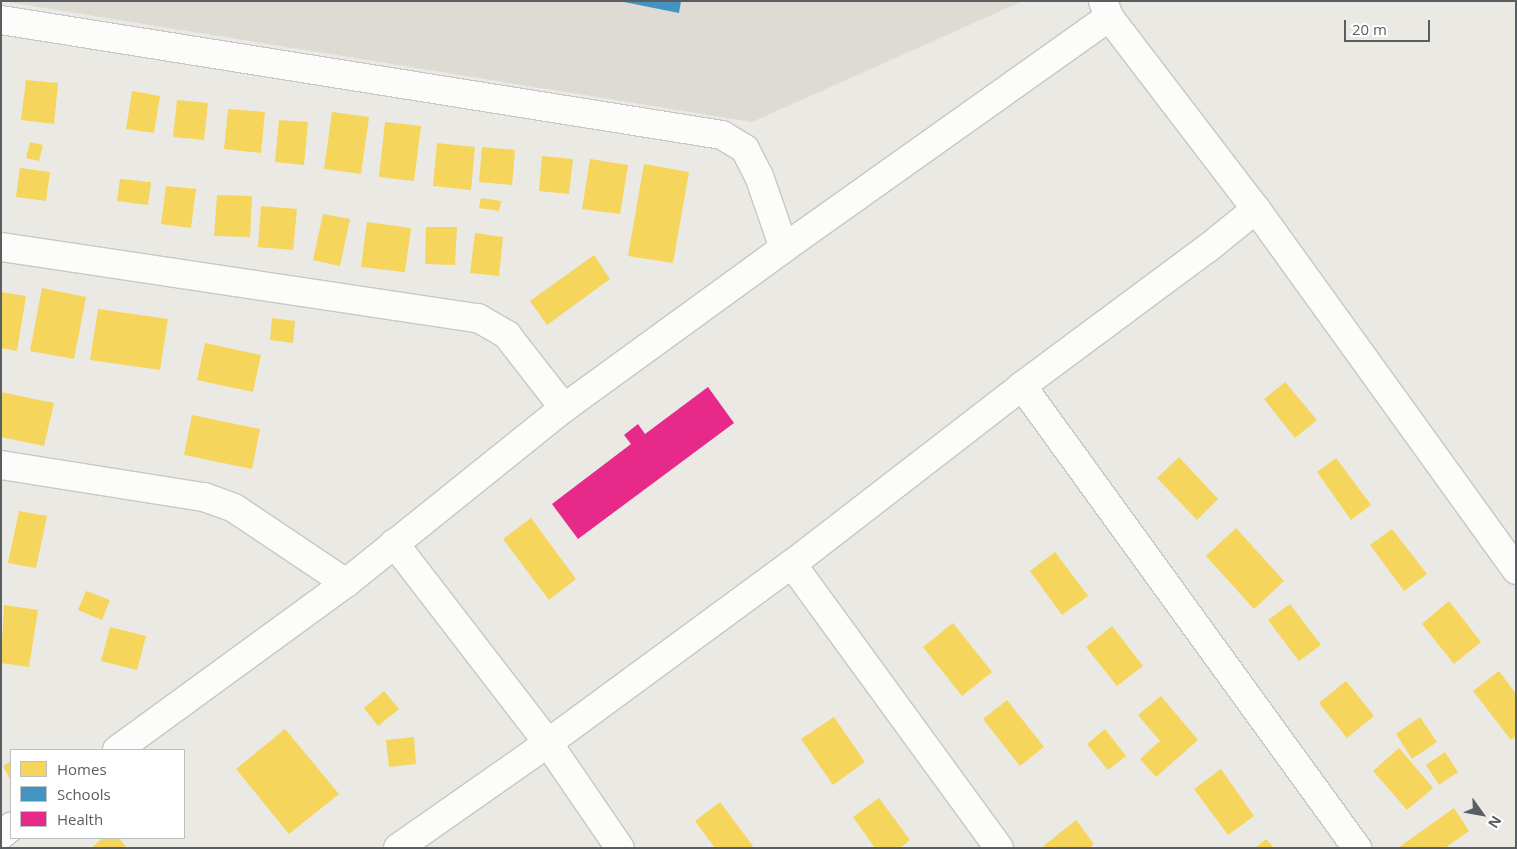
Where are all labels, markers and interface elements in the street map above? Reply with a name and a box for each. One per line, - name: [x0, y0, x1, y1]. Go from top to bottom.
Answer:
- scale bar: [1347, 10, 1433, 42]
- text: 20 m: [1352, 19, 1387, 39]
- legend: [10, 749, 185, 839]
- text: Homes: [57, 759, 107, 779]
- text: Schools: [57, 784, 111, 804]
- north arrow: [1457, 789, 1507, 839]
- text: Health: [57, 809, 103, 829]
- text: N: [1484, 812, 1506, 832]

